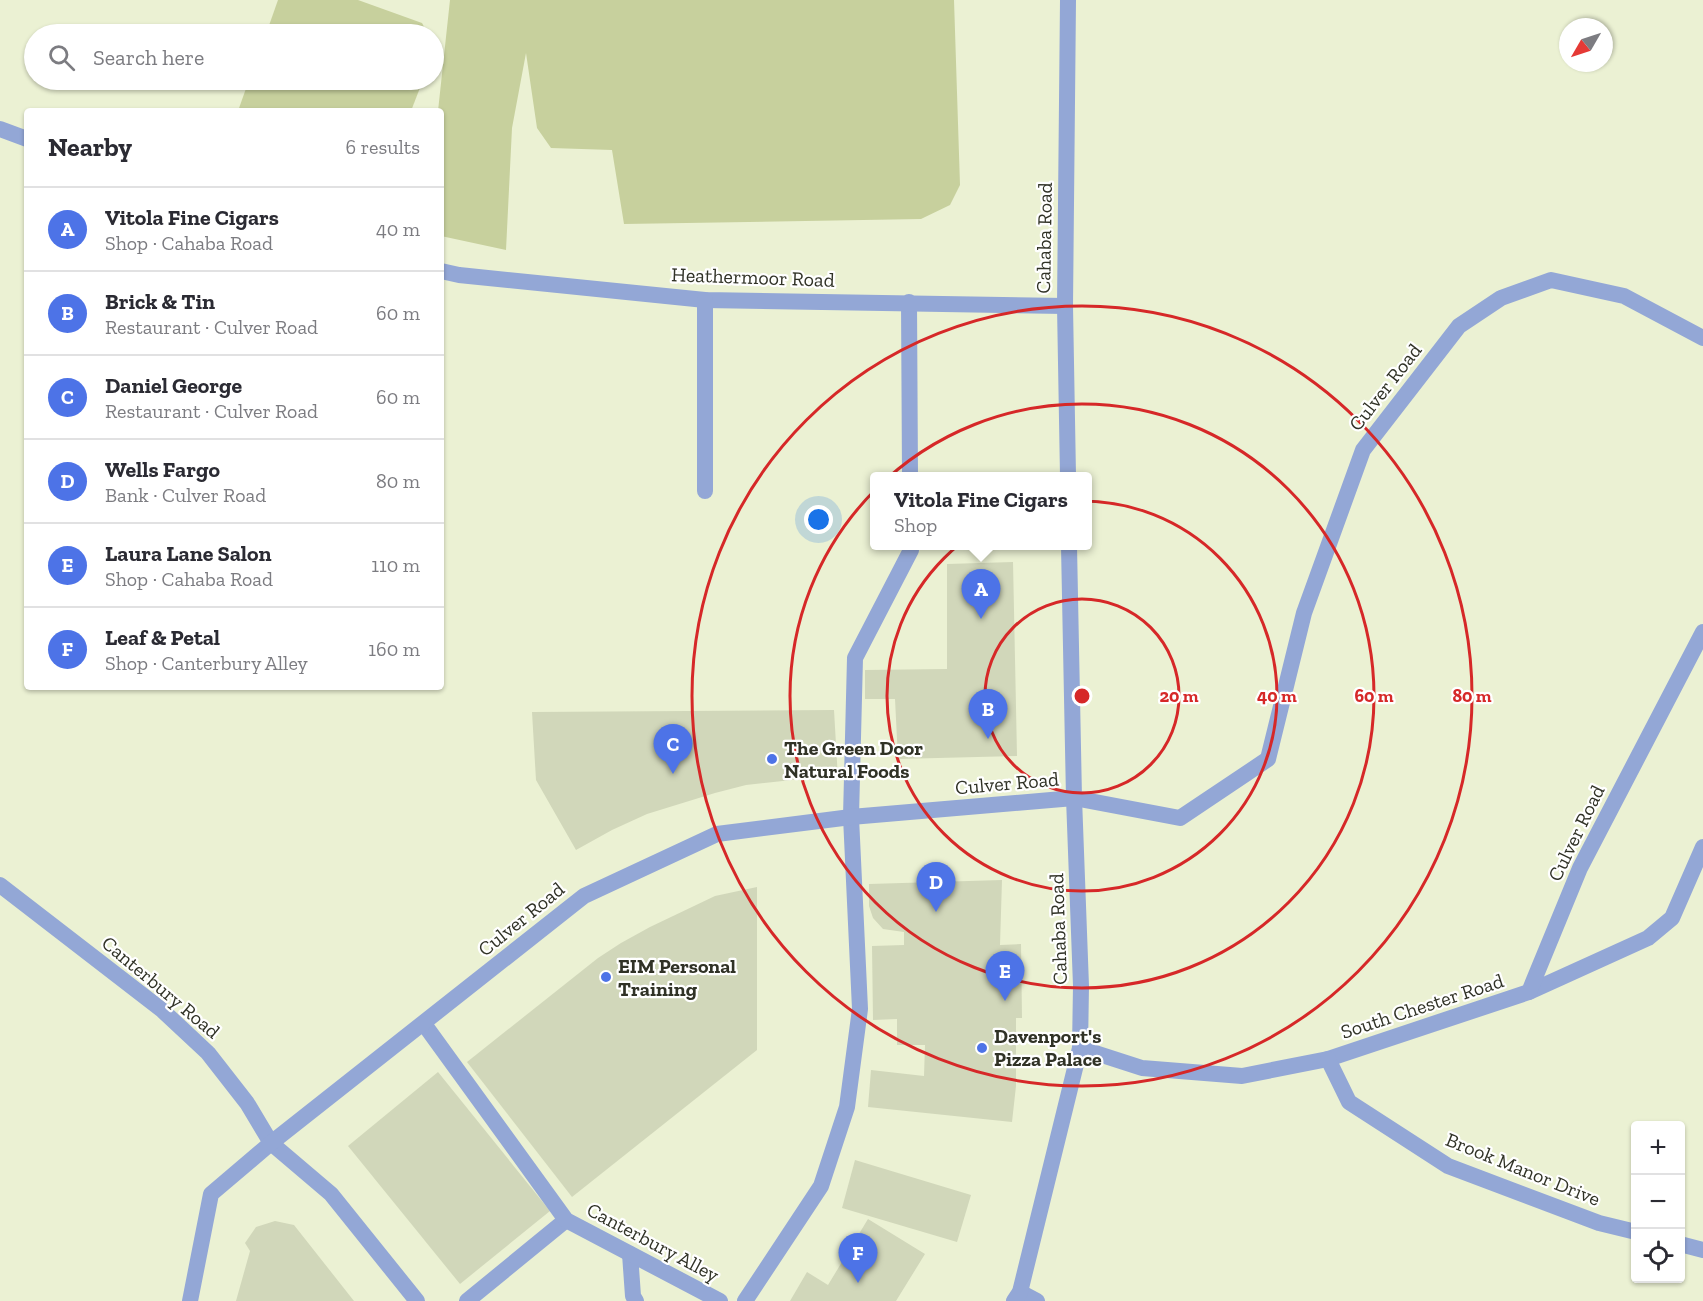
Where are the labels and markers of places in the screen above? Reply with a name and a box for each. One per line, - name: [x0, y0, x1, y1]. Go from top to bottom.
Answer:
- pin: A: [962, 570, 1000, 619]
- centre of rings: [1072, 686, 1092, 706]
- pin: B: [968, 690, 1008, 739]
- pin: C: [654, 724, 692, 774]
- place label: The Green Door Natural Foods: [784, 736, 923, 783]
- marker: The Green Door Natural Foods: [765, 752, 779, 766]
- pin: D: [916, 862, 956, 912]
- pin: E: [986, 952, 1024, 1001]
- place label: EIM Personal Training: [618, 954, 736, 1001]
- marker: EIM Personal Training: [599, 970, 613, 984]
- place label: Davenport's Pizza Palace: [994, 1024, 1102, 1071]
- marker: Davenport's Pizza Palace: [975, 1041, 989, 1055]
- pin: F: [838, 1234, 878, 1283]

